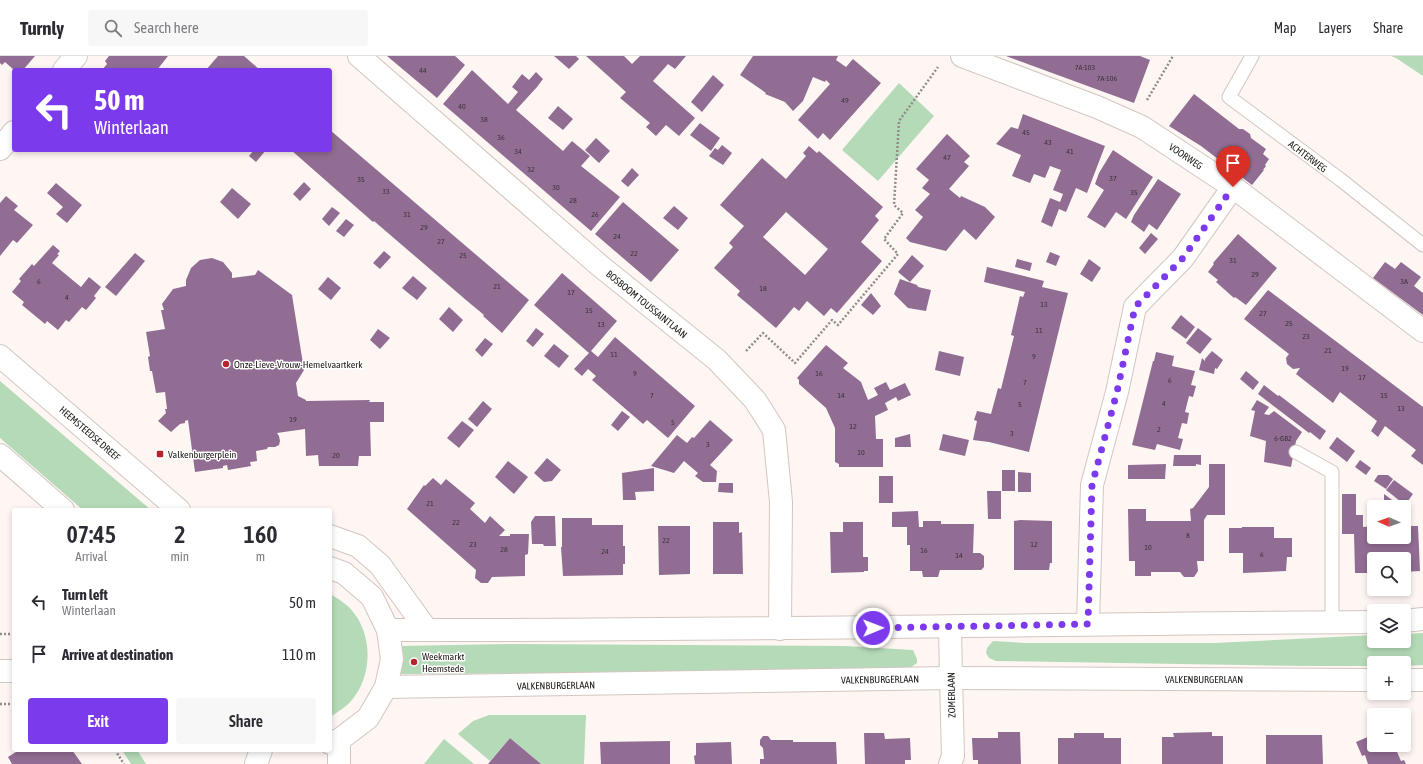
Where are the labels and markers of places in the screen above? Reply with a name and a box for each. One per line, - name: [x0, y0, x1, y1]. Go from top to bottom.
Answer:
- pin: [1216, 146, 1250, 187]
- marker: Onze-Lieve-Vrouw-Hemelvaartkerk: [221, 359, 231, 369]
- place label: Onze-Lieve-Vrouw-Hemelvaartkerk: [234, 359, 363, 370]
- marker: Valkenburgerplein: [155, 449, 165, 459]
- place label: Valkenburgerplein: [168, 449, 236, 460]
- place label: Weekmarkt Heemstede: [422, 651, 465, 674]
- marker: Weekmarkt Heemstede: [409, 657, 419, 667]

